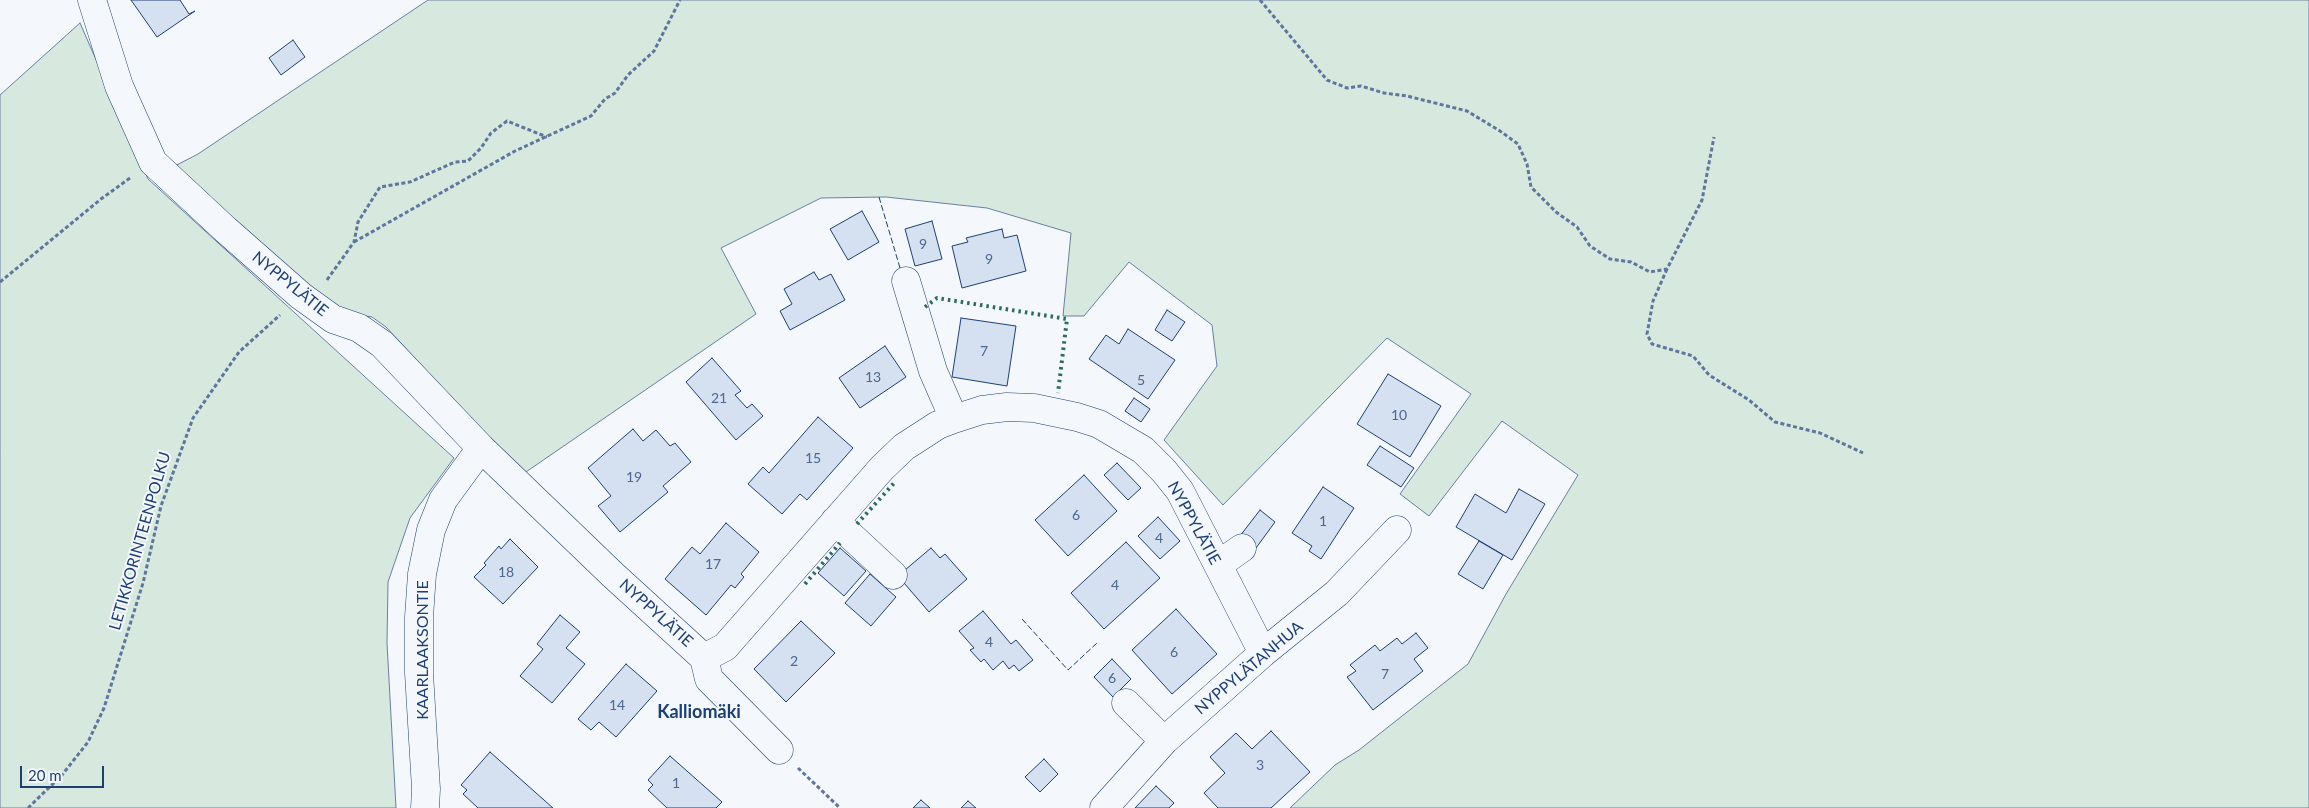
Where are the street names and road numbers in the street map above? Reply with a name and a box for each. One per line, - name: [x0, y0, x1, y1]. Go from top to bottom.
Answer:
- street label: NYPPYLÄTIE: [248, 248, 332, 320]
- street label: LETIKKORINTEENPOLKU: [105, 450, 175, 632]
- street label: NYPPYLÄTIE: [1163, 478, 1225, 568]
- street label: NYPPYLÄTIE: [615, 575, 697, 651]
- street label: KAARLAAKSONTIE: [413, 580, 433, 720]
- street label: NYPPYLÄTANHUA: [1191, 617, 1307, 719]

